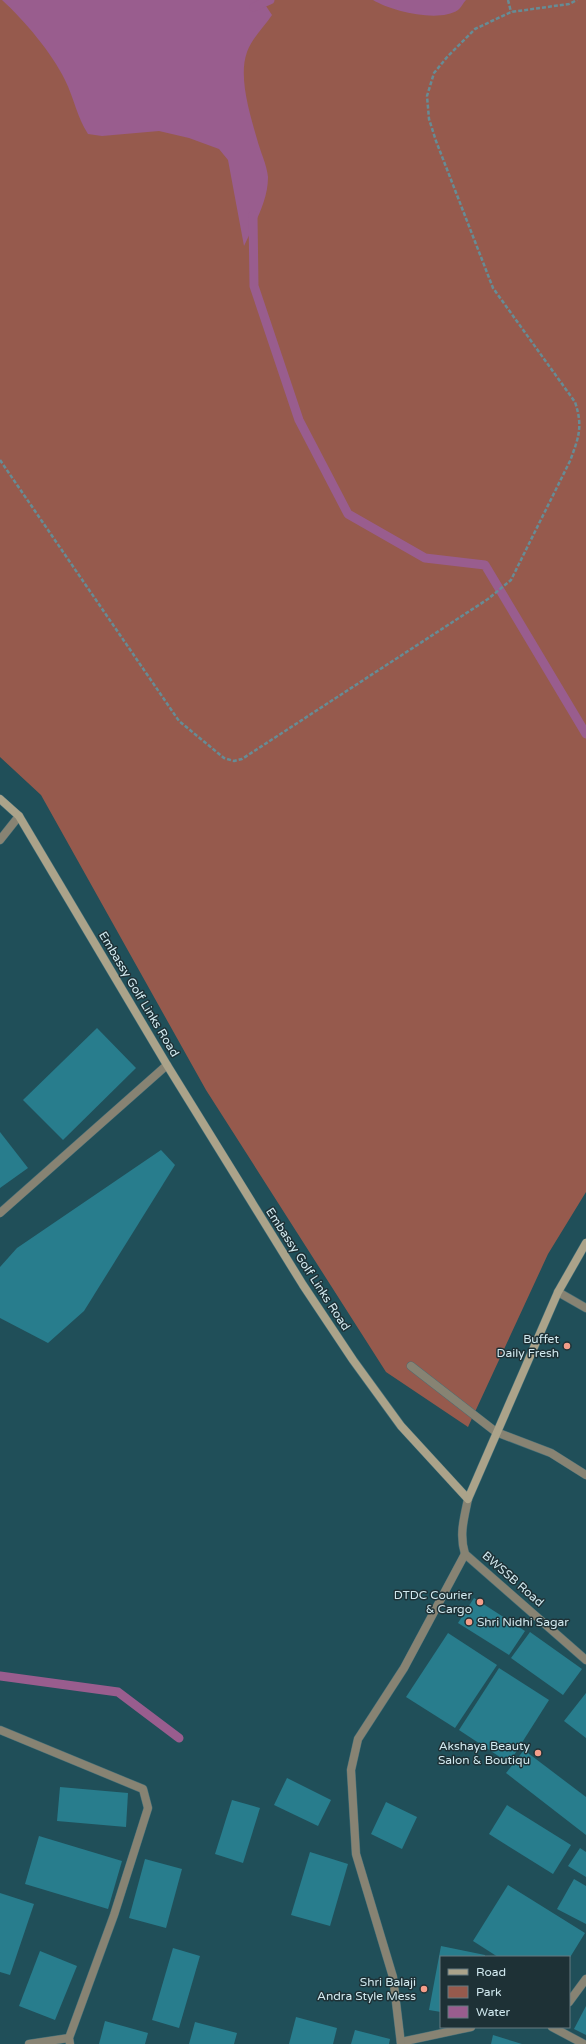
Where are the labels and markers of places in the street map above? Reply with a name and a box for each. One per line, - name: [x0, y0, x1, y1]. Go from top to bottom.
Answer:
- place label: Buffet Daily Fresh: [497, 1332, 559, 1360]
- marker: Buffet Daily Fresh: [562, 1341, 572, 1351]
- place label: DTDC Courier & Cargo: [394, 1588, 472, 1616]
- marker: DTDC Courier & Cargo: [475, 1597, 485, 1607]
- place label: Shri Nidhi Sagar: [477, 1615, 569, 1629]
- marker: Shri Nidhi Sagar: [464, 1617, 474, 1627]
- place label: Akshaya Beauty Salon & Boutiqu: [438, 1739, 531, 1767]
- marker: Akshaya Beauty Salon & Boutiqu: [533, 1748, 543, 1758]
- place label: Shri Balaji Andra Style Mess: [317, 1975, 416, 2003]
- marker: Shri Balaji Andra Style Mess: [419, 1984, 429, 1994]

